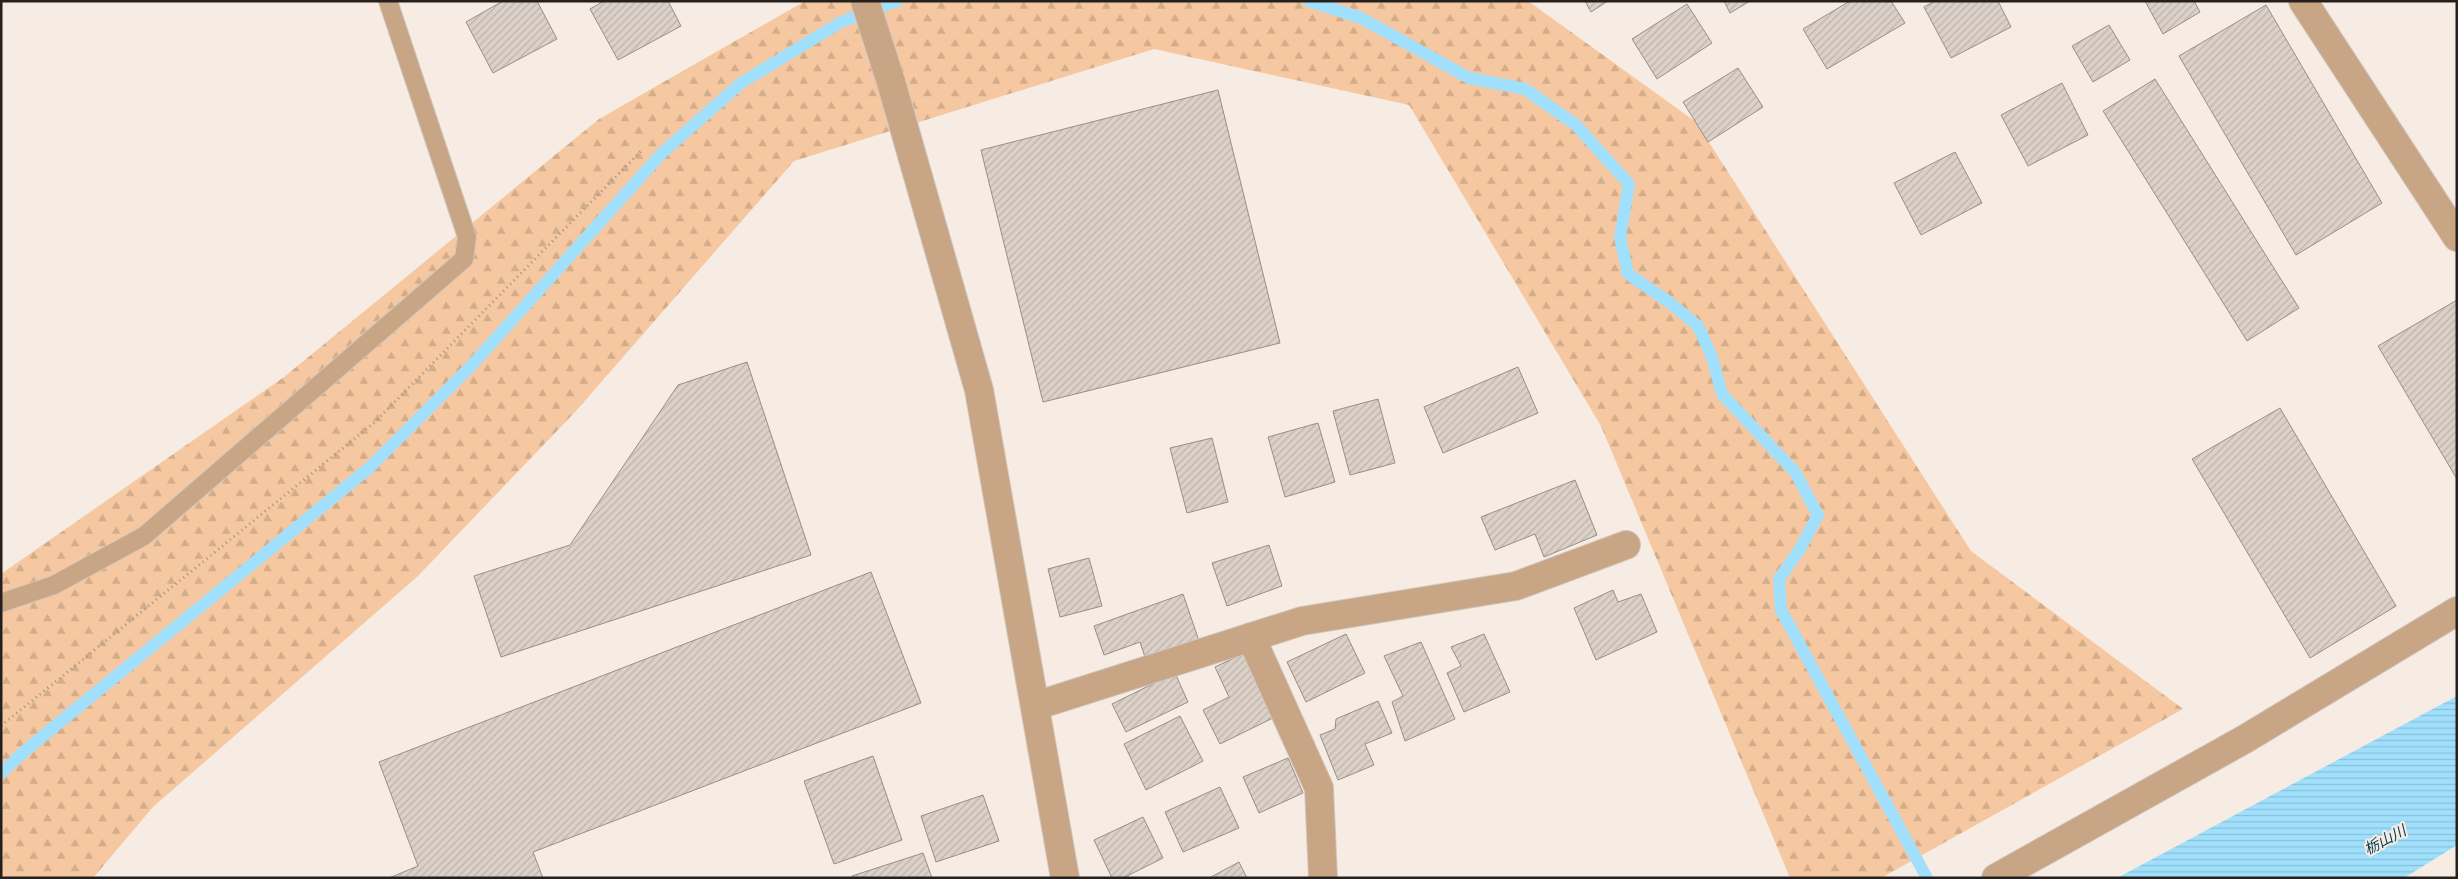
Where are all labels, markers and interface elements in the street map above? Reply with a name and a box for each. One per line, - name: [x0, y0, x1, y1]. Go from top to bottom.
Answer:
- water label: 栃山川: [2361, 821, 2411, 859]

